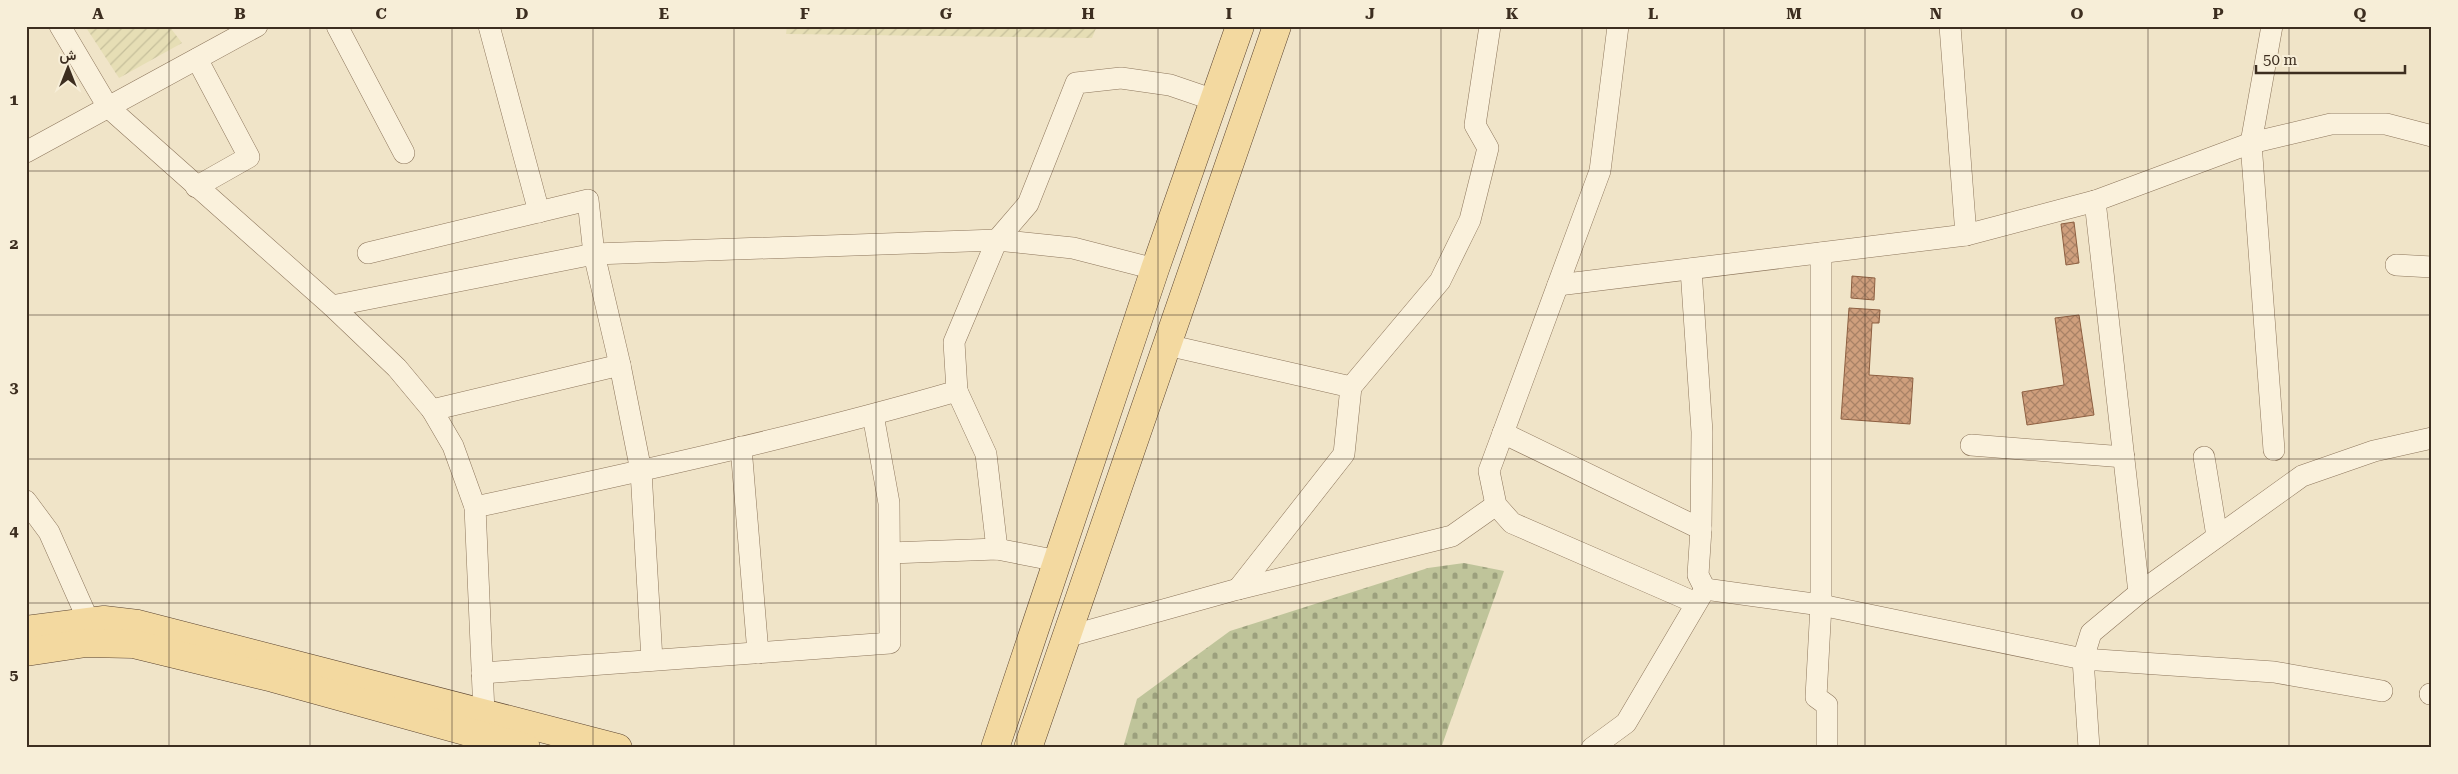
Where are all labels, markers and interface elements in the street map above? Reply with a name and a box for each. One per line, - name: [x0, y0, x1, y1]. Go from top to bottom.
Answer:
- text: A: [92, 4, 104, 23]
- text: B: [234, 4, 246, 23]
- text: C: [375, 4, 387, 23]
- text: D: [516, 4, 529, 23]
- text: E: [659, 4, 669, 23]
- text: F: [800, 4, 810, 23]
- text: G: [940, 4, 953, 23]
- text: H: [1081, 4, 1095, 23]
- text: I: [1226, 4, 1232, 23]
- text: J: [1365, 4, 1375, 23]
- text: K: [1506, 4, 1519, 23]
- text: L: [1648, 4, 1658, 23]
- text: M: [1786, 4, 1802, 23]
- text: N: [1930, 4, 1942, 23]
- text: O: [2071, 4, 2084, 23]
- text: P: [2212, 4, 2224, 23]
- text: Q: [2354, 4, 2367, 23]
- north arrow: [42, 42, 92, 92]
- scale bar: [2256, 42, 2404, 74]
- text: ش: [60, 47, 77, 64]
- text: 50 m: [2263, 51, 2298, 69]
- text: 1: [10, 90, 19, 109]
- text: 2: [10, 234, 19, 253]
- text: 3: [10, 378, 19, 397]
- text: 4: [10, 521, 19, 540]
- text: 5: [10, 665, 19, 684]

